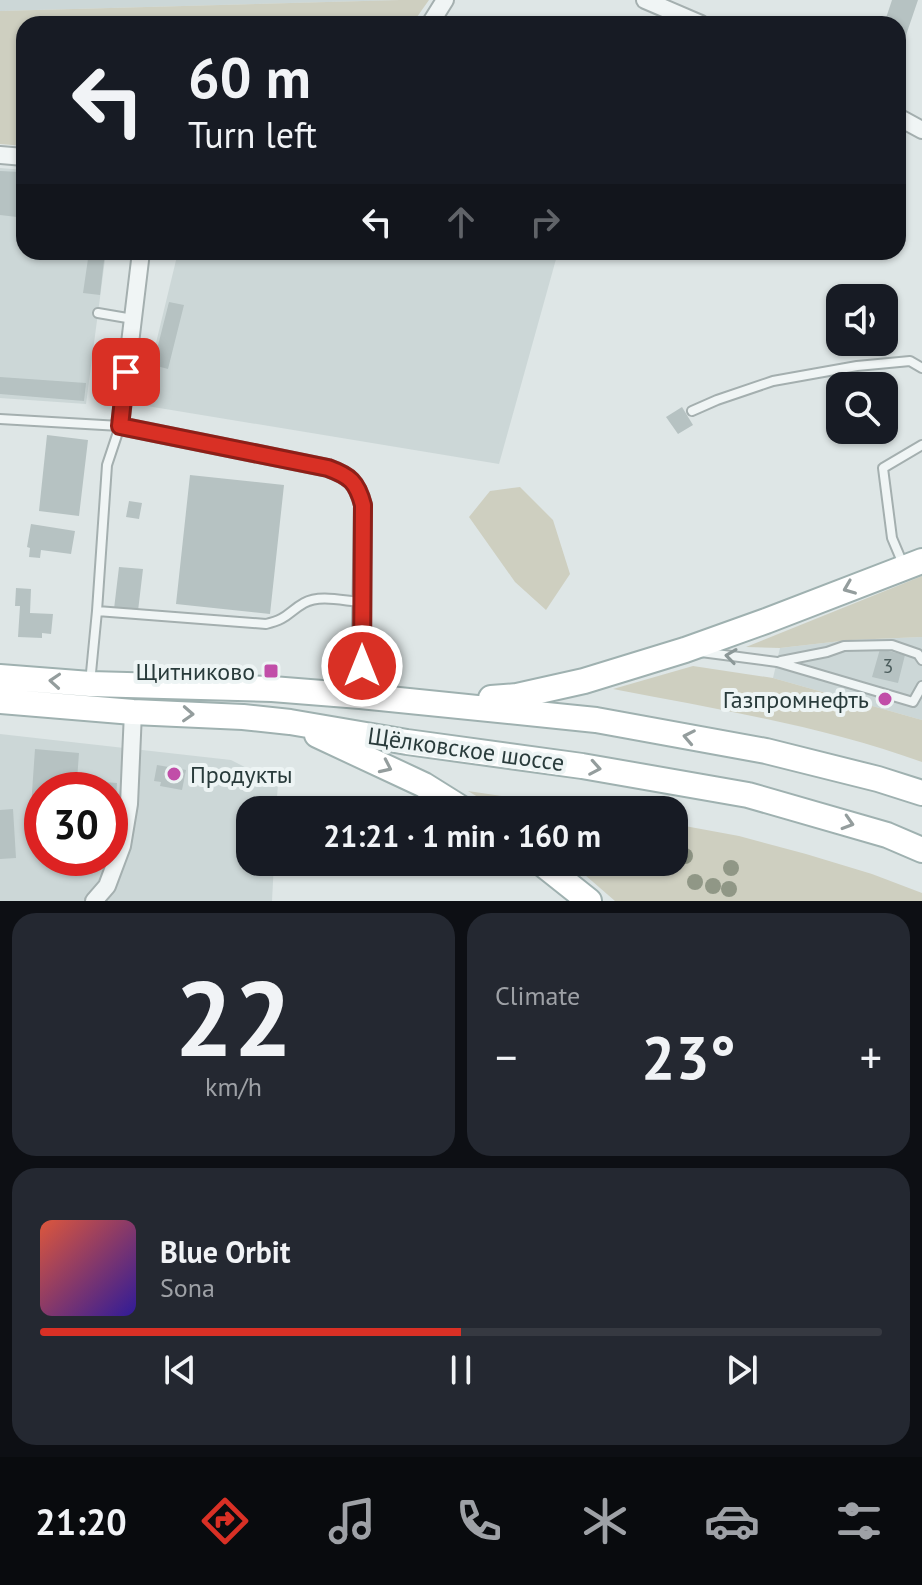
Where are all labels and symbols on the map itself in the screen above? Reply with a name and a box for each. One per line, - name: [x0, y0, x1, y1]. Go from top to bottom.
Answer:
- pin: [92, 338, 160, 406]
- one-way arrow: [843, 579, 857, 595]
- position arrow: [320, 624, 404, 708]
- one-way arrow: [724, 647, 737, 664]
- house number: 3: [883, 653, 893, 679]
- place label: Щитниково: [135, 656, 255, 687]
- marker: Щитниково: [262, 662, 280, 680]
- one-way arrow: [48, 673, 61, 690]
- place label: Газпромнефть: [723, 684, 869, 715]
- marker: Газпромнефть: [876, 690, 894, 708]
- one-way arrow: [182, 706, 195, 723]
- street label: Щёлковское шоссе: [366, 720, 566, 778]
- one-way arrow: [683, 729, 696, 746]
- one-way arrow: [377, 757, 392, 773]
- place label: Продукты: [190, 759, 293, 790]
- one-way arrow: [588, 759, 602, 776]
- marker: Продукты: [165, 765, 183, 783]
- speed limit sign: 30: [24, 772, 128, 876]
- one-way arrow: [841, 814, 855, 830]

